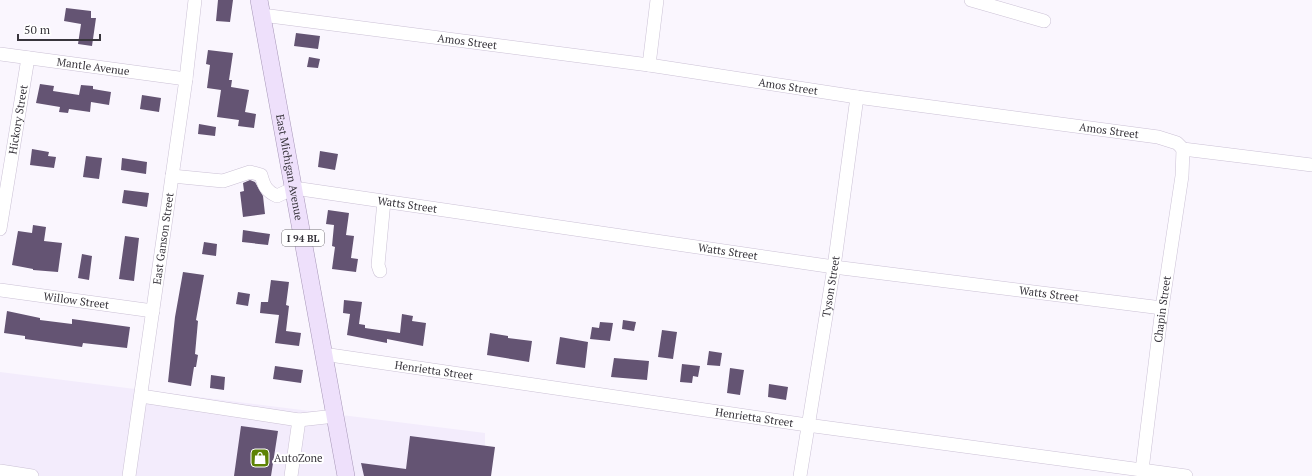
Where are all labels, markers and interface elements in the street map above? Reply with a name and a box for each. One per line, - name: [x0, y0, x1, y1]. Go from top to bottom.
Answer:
- scale bar: [18, 16, 100, 42]
- text: 50 m: [24, 22, 51, 37]
- street label: Amos Street: [437, 31, 498, 52]
- street label: Mantle Avenue: [56, 55, 131, 78]
- street label: Amos Street: [757, 75, 819, 98]
- street label: Hickory Street: [5, 84, 31, 155]
- street label: East Michigan Avenue: [273, 113, 306, 222]
- street label: Amos Street: [1078, 120, 1140, 141]
- street label: East Ganson Street: [150, 192, 177, 285]
- street label: Watts Street: [376, 193, 438, 216]
- road number: I 94 BL: [282, 230, 324, 246]
- street label: Watts Street: [697, 240, 759, 263]
- street label: Tyson Street: [819, 255, 842, 318]
- street label: Chapin Street: [1151, 275, 1174, 343]
- street label: Watts Street: [1018, 283, 1080, 305]
- street label: Willow Street: [42, 289, 110, 312]
- street label: Henrietta Street: [394, 358, 474, 383]
- street label: Henrietta Street: [714, 405, 795, 430]
- shop icon: AutoZone: [249, 447, 271, 469]
- place label: AutoZone: [274, 451, 323, 465]

